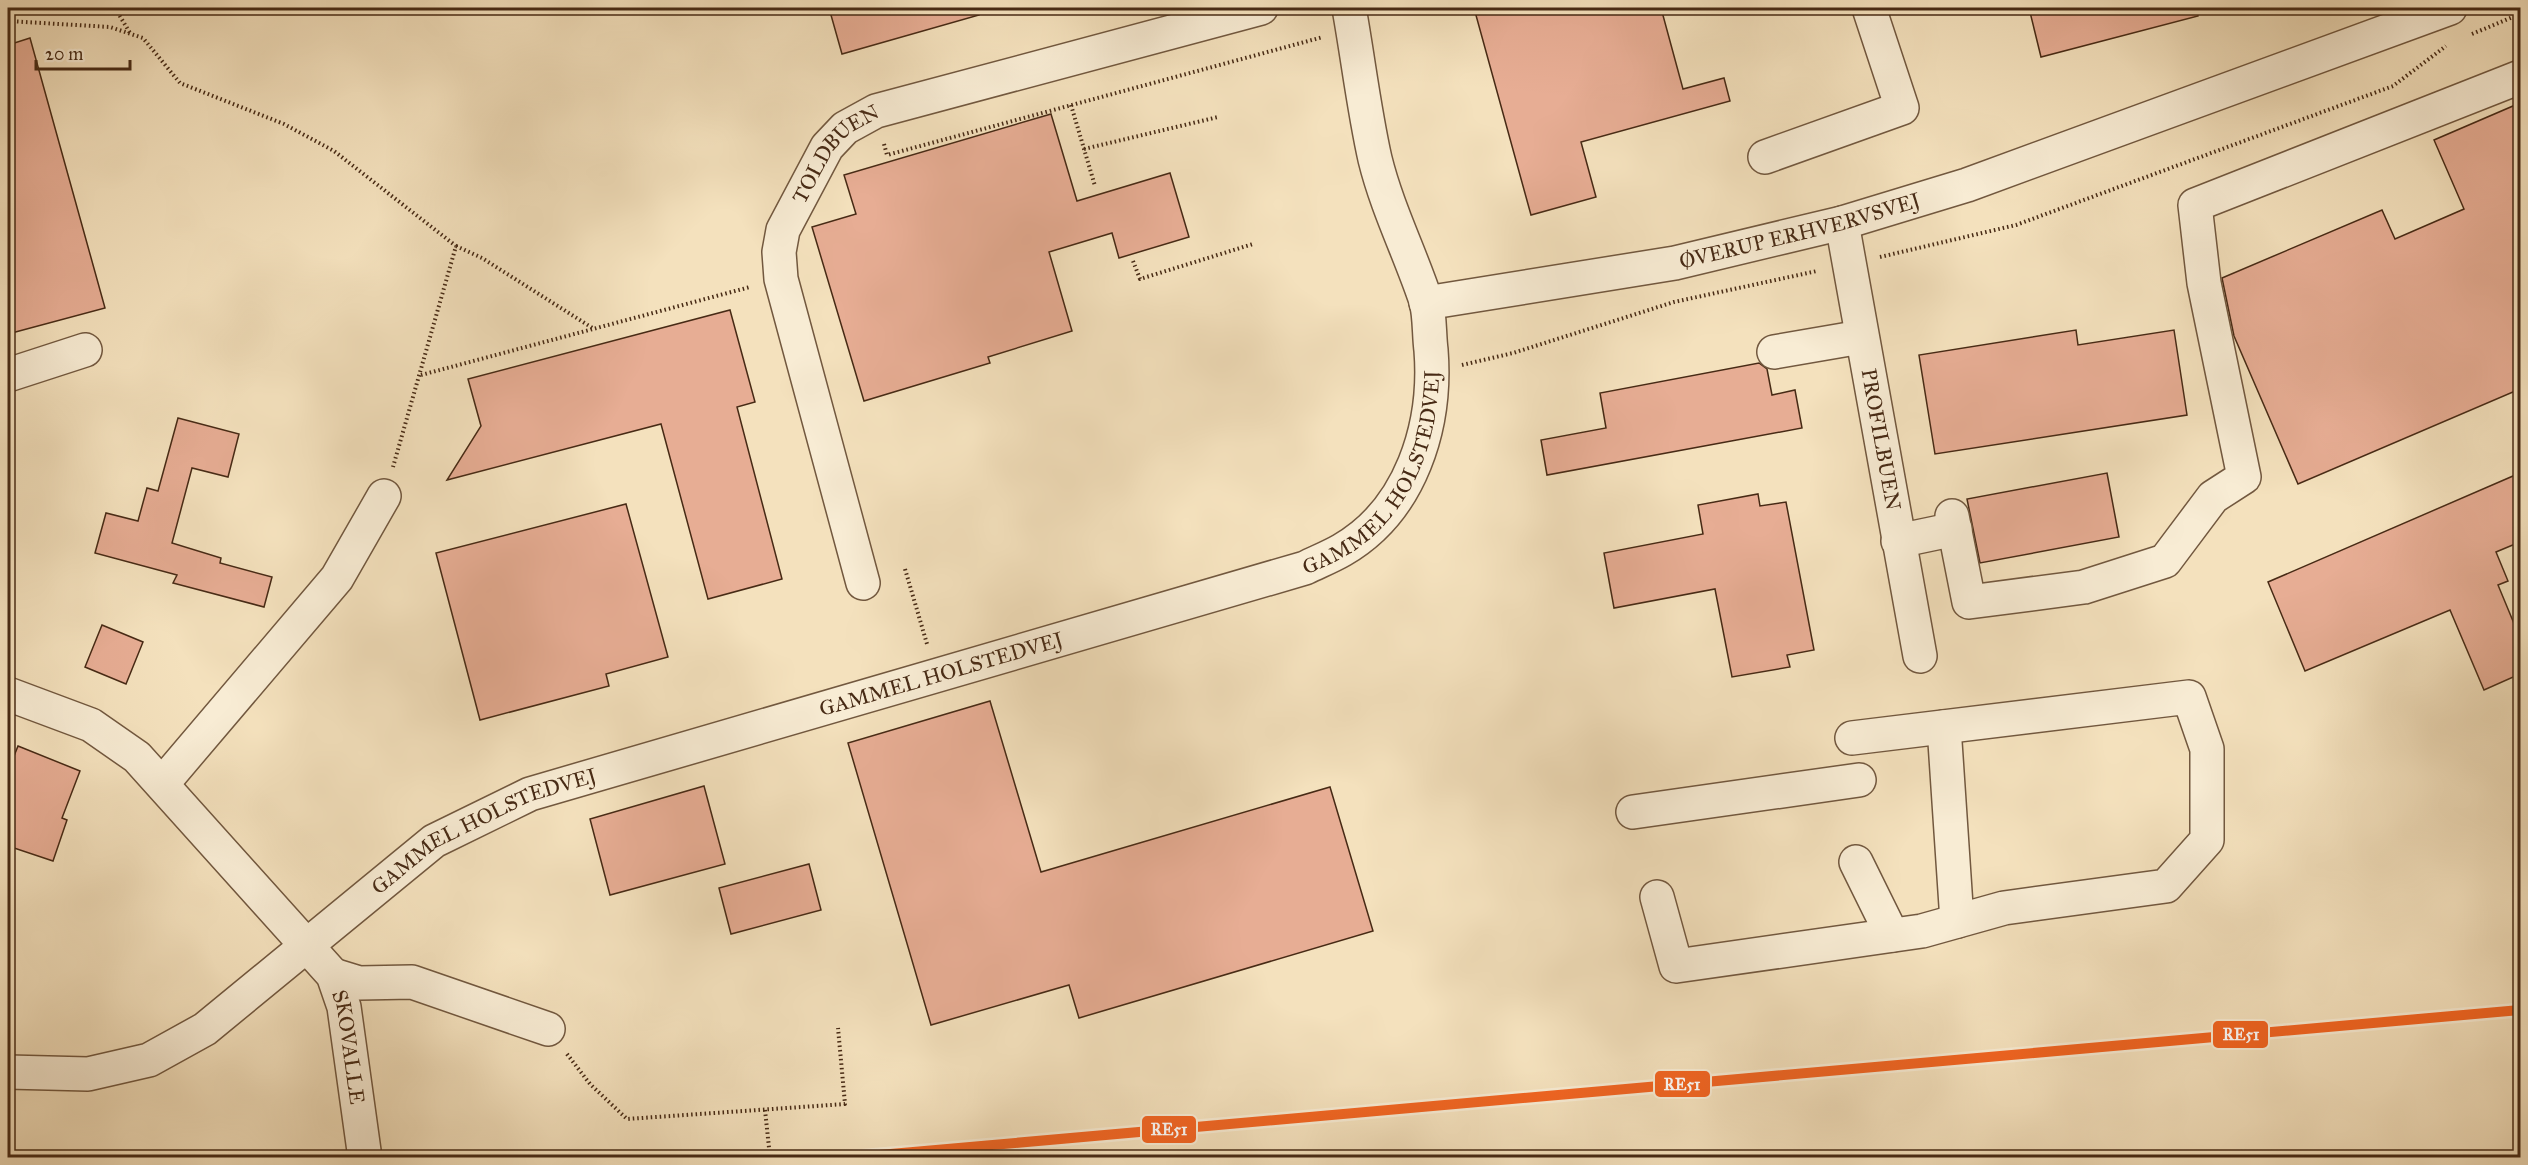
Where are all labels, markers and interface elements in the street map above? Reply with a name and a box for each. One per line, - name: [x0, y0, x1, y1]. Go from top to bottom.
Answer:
- scale bar: [36, 33, 130, 71]
- text: 20 m: [45, 43, 83, 65]
- street label: TOLDBUEN: [787, 99, 884, 208]
- street label: ØVERUP ERHVERVSVEJ: [1677, 187, 1924, 275]
- street label: PROFILBUEN: [1855, 367, 1907, 513]
- street label: GAMMEL HOLSTEDVEJ: [1298, 370, 1445, 580]
- street label: GAMMEL HOLSTEDVEJ: [816, 626, 1067, 722]
- street label: GAMMEL HOLSTEDVEJ: [366, 762, 600, 900]
- street label: SKOVALLE: [326, 986, 370, 1106]
- line badge: RE51: [2212, 1020, 2269, 1049]
- text: RE51: [2223, 1025, 2260, 1044]
- line badge: RE51: [1654, 1070, 1711, 1098]
- text: RE51: [1664, 1075, 1701, 1094]
- line badge: RE51: [1141, 1115, 1197, 1144]
- text: RE51: [1151, 1120, 1188, 1139]

